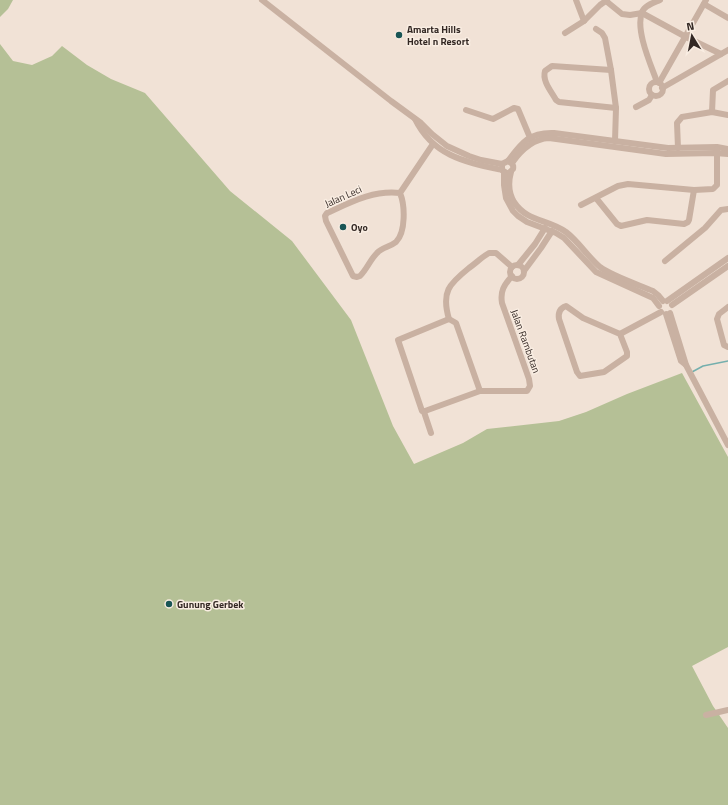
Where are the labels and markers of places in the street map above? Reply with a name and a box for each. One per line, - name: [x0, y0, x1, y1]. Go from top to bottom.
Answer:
- place label: Amarta Hills Hotel n Resort: [407, 22, 469, 49]
- marker: Amarta Hills Hotel n Resort: [394, 30, 404, 40]
- place label: Oyo: [351, 220, 368, 235]
- marker: Oyo: [338, 222, 348, 232]
- place label: Gunung Gerbek: [177, 597, 244, 612]
- marker: Gunung Gerbek: [164, 599, 174, 609]

